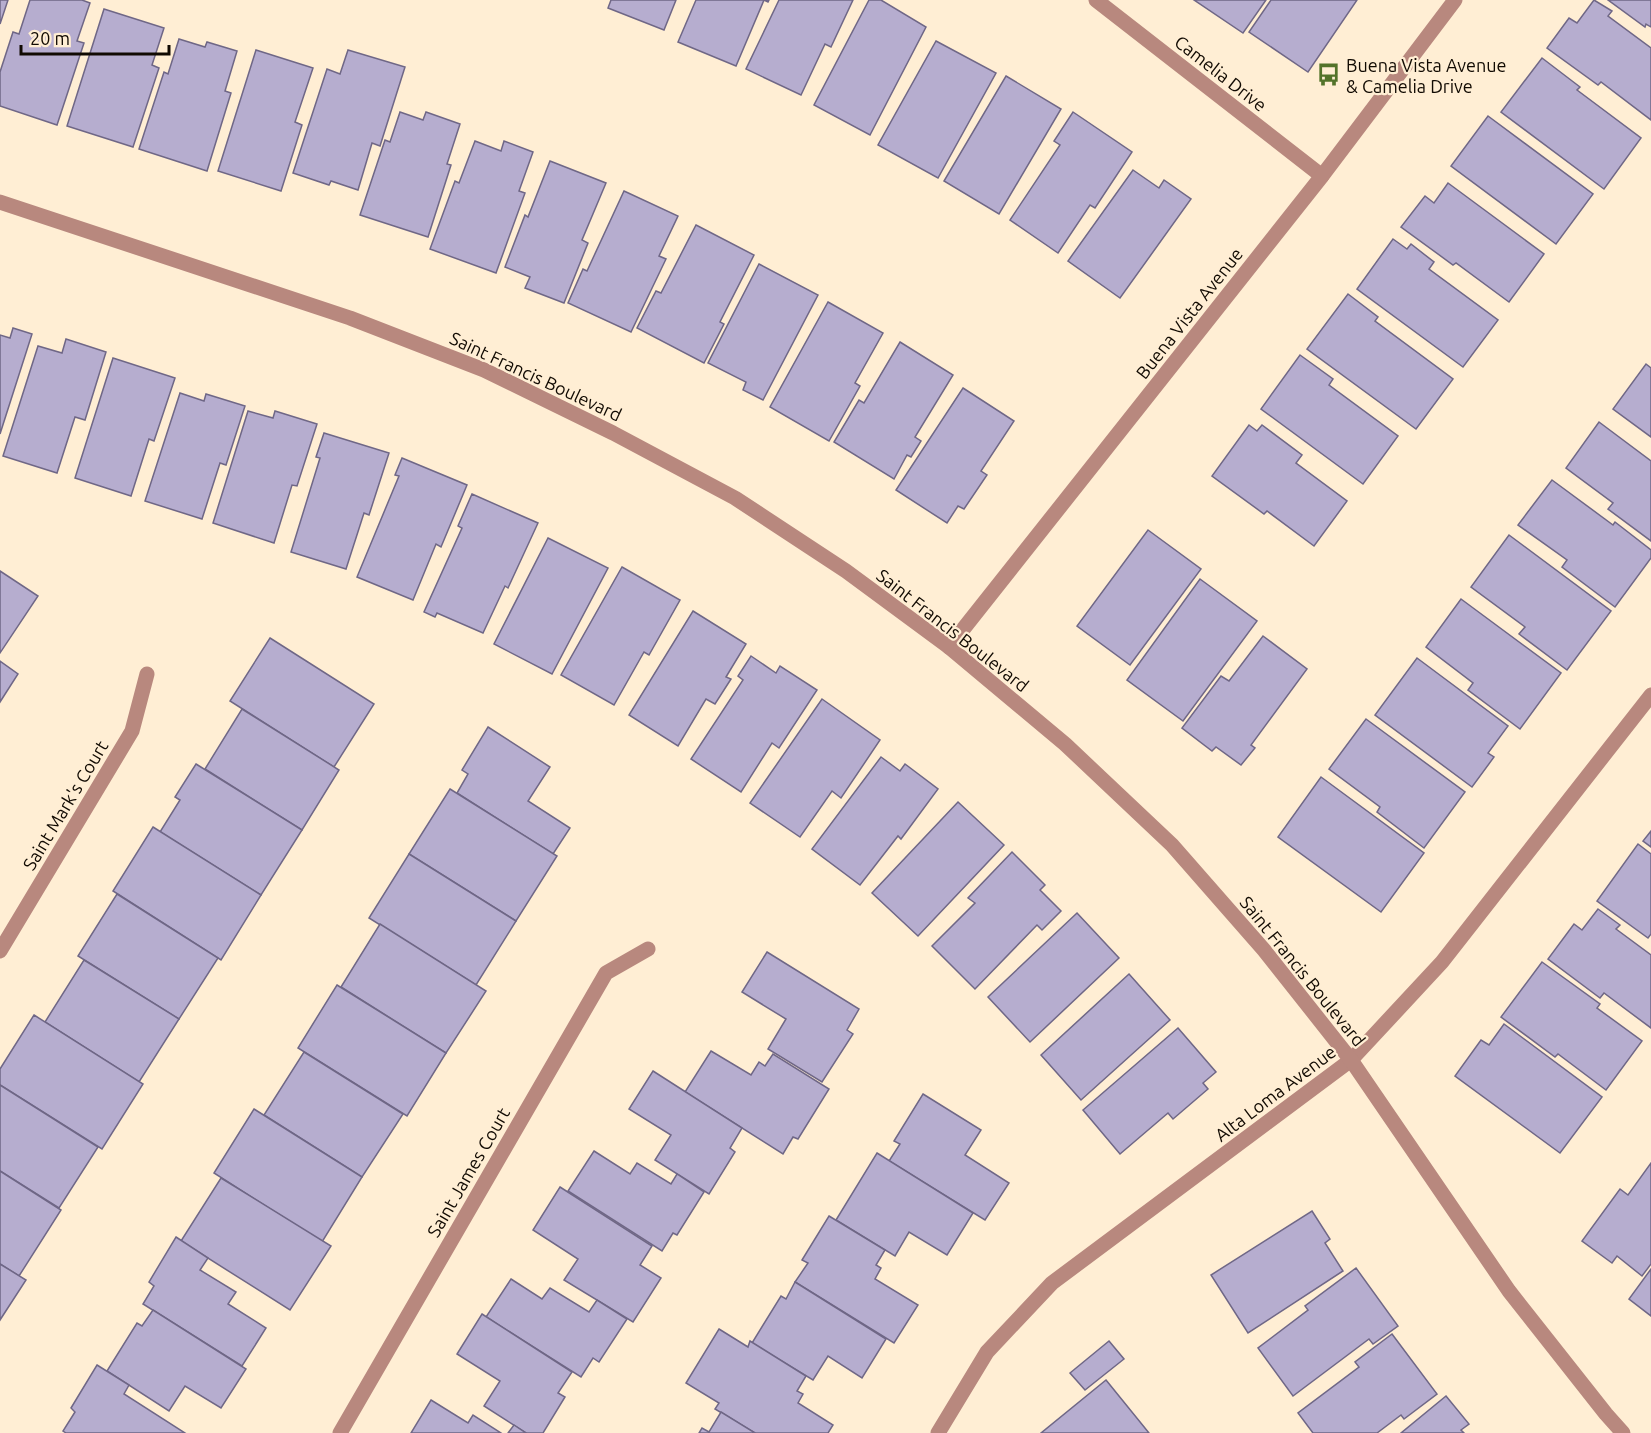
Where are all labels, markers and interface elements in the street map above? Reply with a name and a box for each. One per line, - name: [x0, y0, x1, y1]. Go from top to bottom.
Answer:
- scale bar: [21, 18, 170, 56]
- text: 20 m: [30, 28, 70, 48]
- street label: Camelia Drive: [1171, 31, 1271, 115]
- place label: Buena Vista Avenue & Camelia Drive: [1346, 55, 1507, 96]
- bus stop icon: Buena Vista Avenue & Camelia Drive: [1315, 62, 1341, 88]
- street label: Buena Vista Avenue: [1132, 244, 1246, 382]
- street label: Saint Francis Boulevard: [447, 327, 625, 425]
- street label: Saint Francis Boulevard: [873, 565, 1033, 695]
- street label: Saint Mark's Court: [18, 737, 112, 873]
- street label: Saint Francis Boulevard: [1236, 892, 1370, 1050]
- street label: Alta Loma Avenue: [1211, 1041, 1339, 1145]
- street label: Saint James Court: [423, 1104, 513, 1240]

